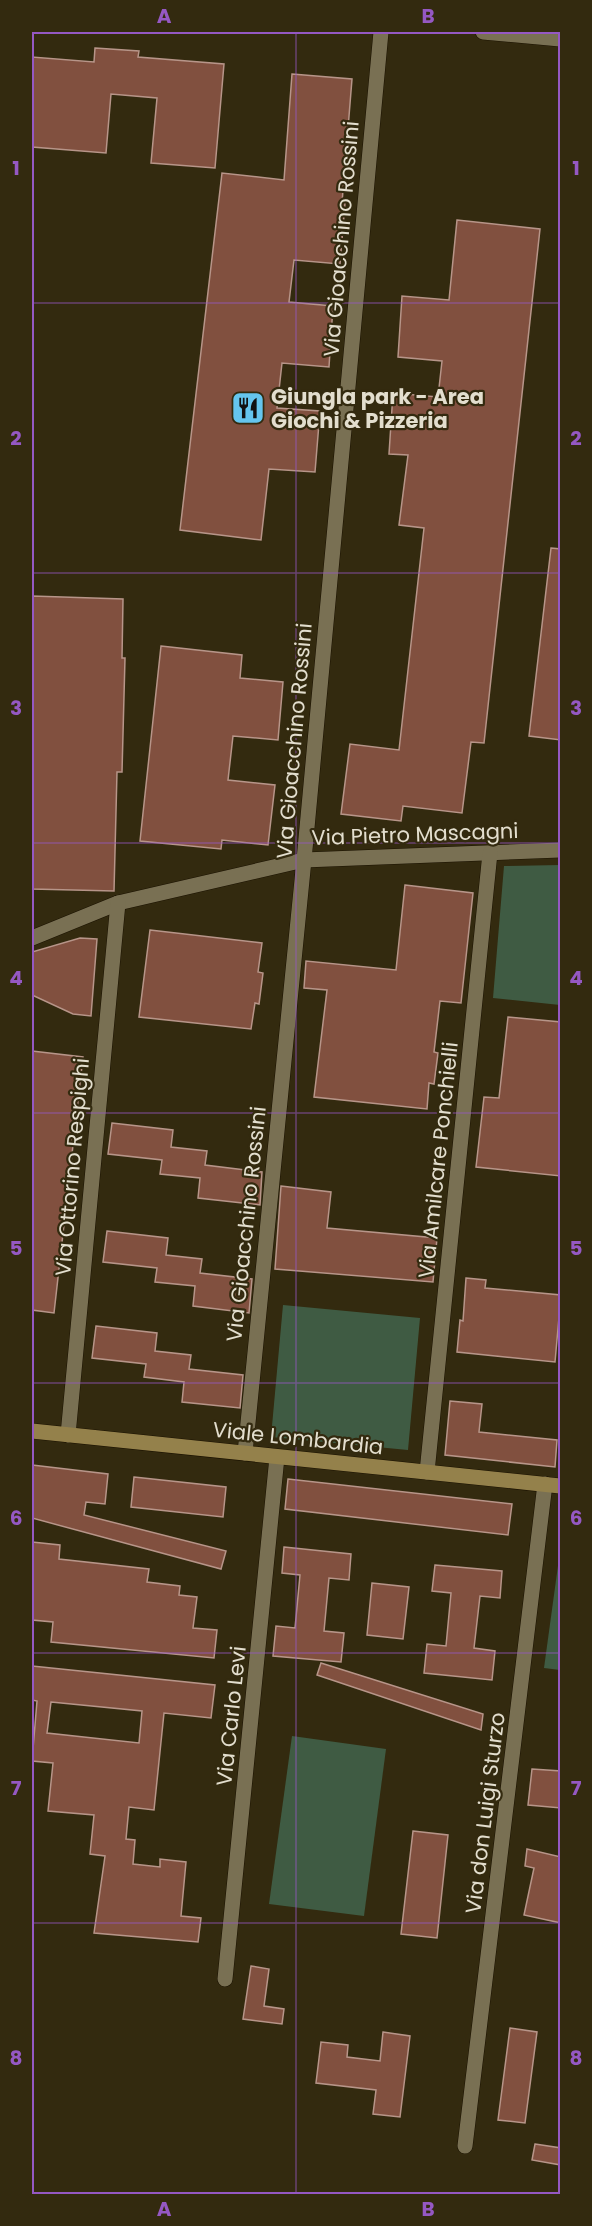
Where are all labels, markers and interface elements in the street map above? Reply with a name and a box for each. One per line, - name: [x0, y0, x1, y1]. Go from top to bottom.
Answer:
- text: A: [157, 2, 172, 30]
- text: B: [421, 2, 435, 30]
- street label: Via Gioacchino Rossini: [316, 120, 366, 358]
- text: 1: [12, 154, 20, 182]
- text: 1: [572, 154, 580, 182]
- place label: Giungla park - Area Giochi & Pizzeria: [271, 382, 484, 435]
- restaurant icon: Giungla park - Area Giochi & Pizzeria: [230, 390, 266, 426]
- text: 2: [10, 424, 22, 452]
- text: 2: [570, 424, 582, 452]
- street label: Via Gioacchino Rossini: [269, 622, 319, 860]
- text: 3: [10, 694, 22, 722]
- text: 3: [570, 694, 582, 722]
- street label: Via Pietro Mascagni: [311, 816, 519, 852]
- text: 4: [9, 964, 23, 992]
- text: 4: [569, 964, 583, 992]
- street label: Via Amilcare Ponchielli: [411, 1040, 465, 1280]
- street label: Via Ottorino Respighi: [48, 1057, 96, 1277]
- street label: Via Gioacchino Rossini: [219, 1105, 273, 1343]
- text: 5: [10, 1234, 23, 1262]
- text: 5: [570, 1234, 583, 1262]
- street label: Viale Lombardia: [211, 1415, 385, 1461]
- text: 6: [10, 1504, 22, 1532]
- text: 6: [570, 1504, 582, 1532]
- street label: Via Carlo Levi: [209, 1645, 253, 1787]
- street label: Via don Luigi Sturzo: [458, 1711, 512, 1915]
- text: 7: [11, 1774, 22, 1802]
- text: 7: [571, 1774, 582, 1802]
- text: 8: [10, 2044, 22, 2072]
- text: 8: [570, 2044, 582, 2072]
- text: A: [157, 2195, 172, 2223]
- text: B: [421, 2195, 435, 2223]

